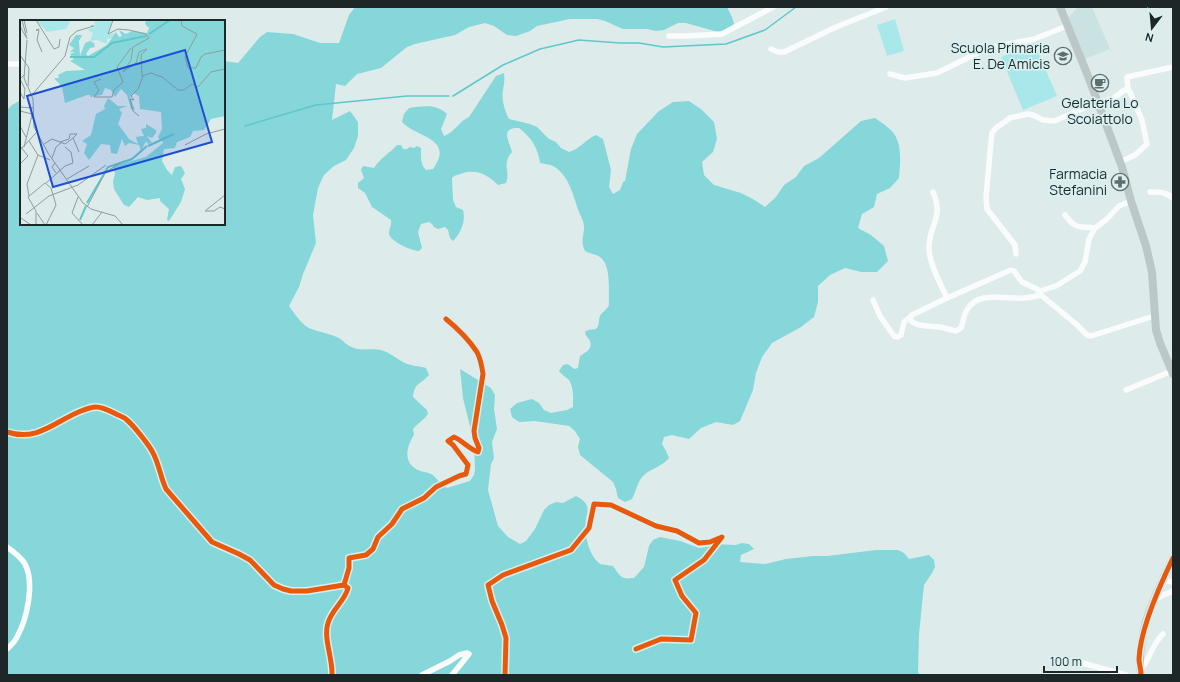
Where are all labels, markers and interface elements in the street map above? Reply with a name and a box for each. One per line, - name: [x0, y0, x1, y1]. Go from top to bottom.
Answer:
- north arrow: [1132, 8, 1172, 48]
- inset map: [20, 20, 225, 225]
- text: N: [1143, 30, 1155, 46]
- place label: Scuola Primaria E. De Amicis: [951, 38, 1050, 73]
- school or university icon: Scuola Primaria E. De Amicis: [1053, 46, 1073, 66]
- cafe icon: Gelateria Lo Scoiattolo: [1090, 73, 1110, 93]
- place label: Gelateria Lo Scoiattolo: [1062, 93, 1138, 128]
- place label: Farmacia Stefanini: [1049, 164, 1107, 199]
- pharmacy icon: Farmacia Stefanini: [1110, 172, 1130, 192]
- scale bar: [1044, 648, 1117, 674]
- text: 100 m: [1050, 653, 1082, 670]

